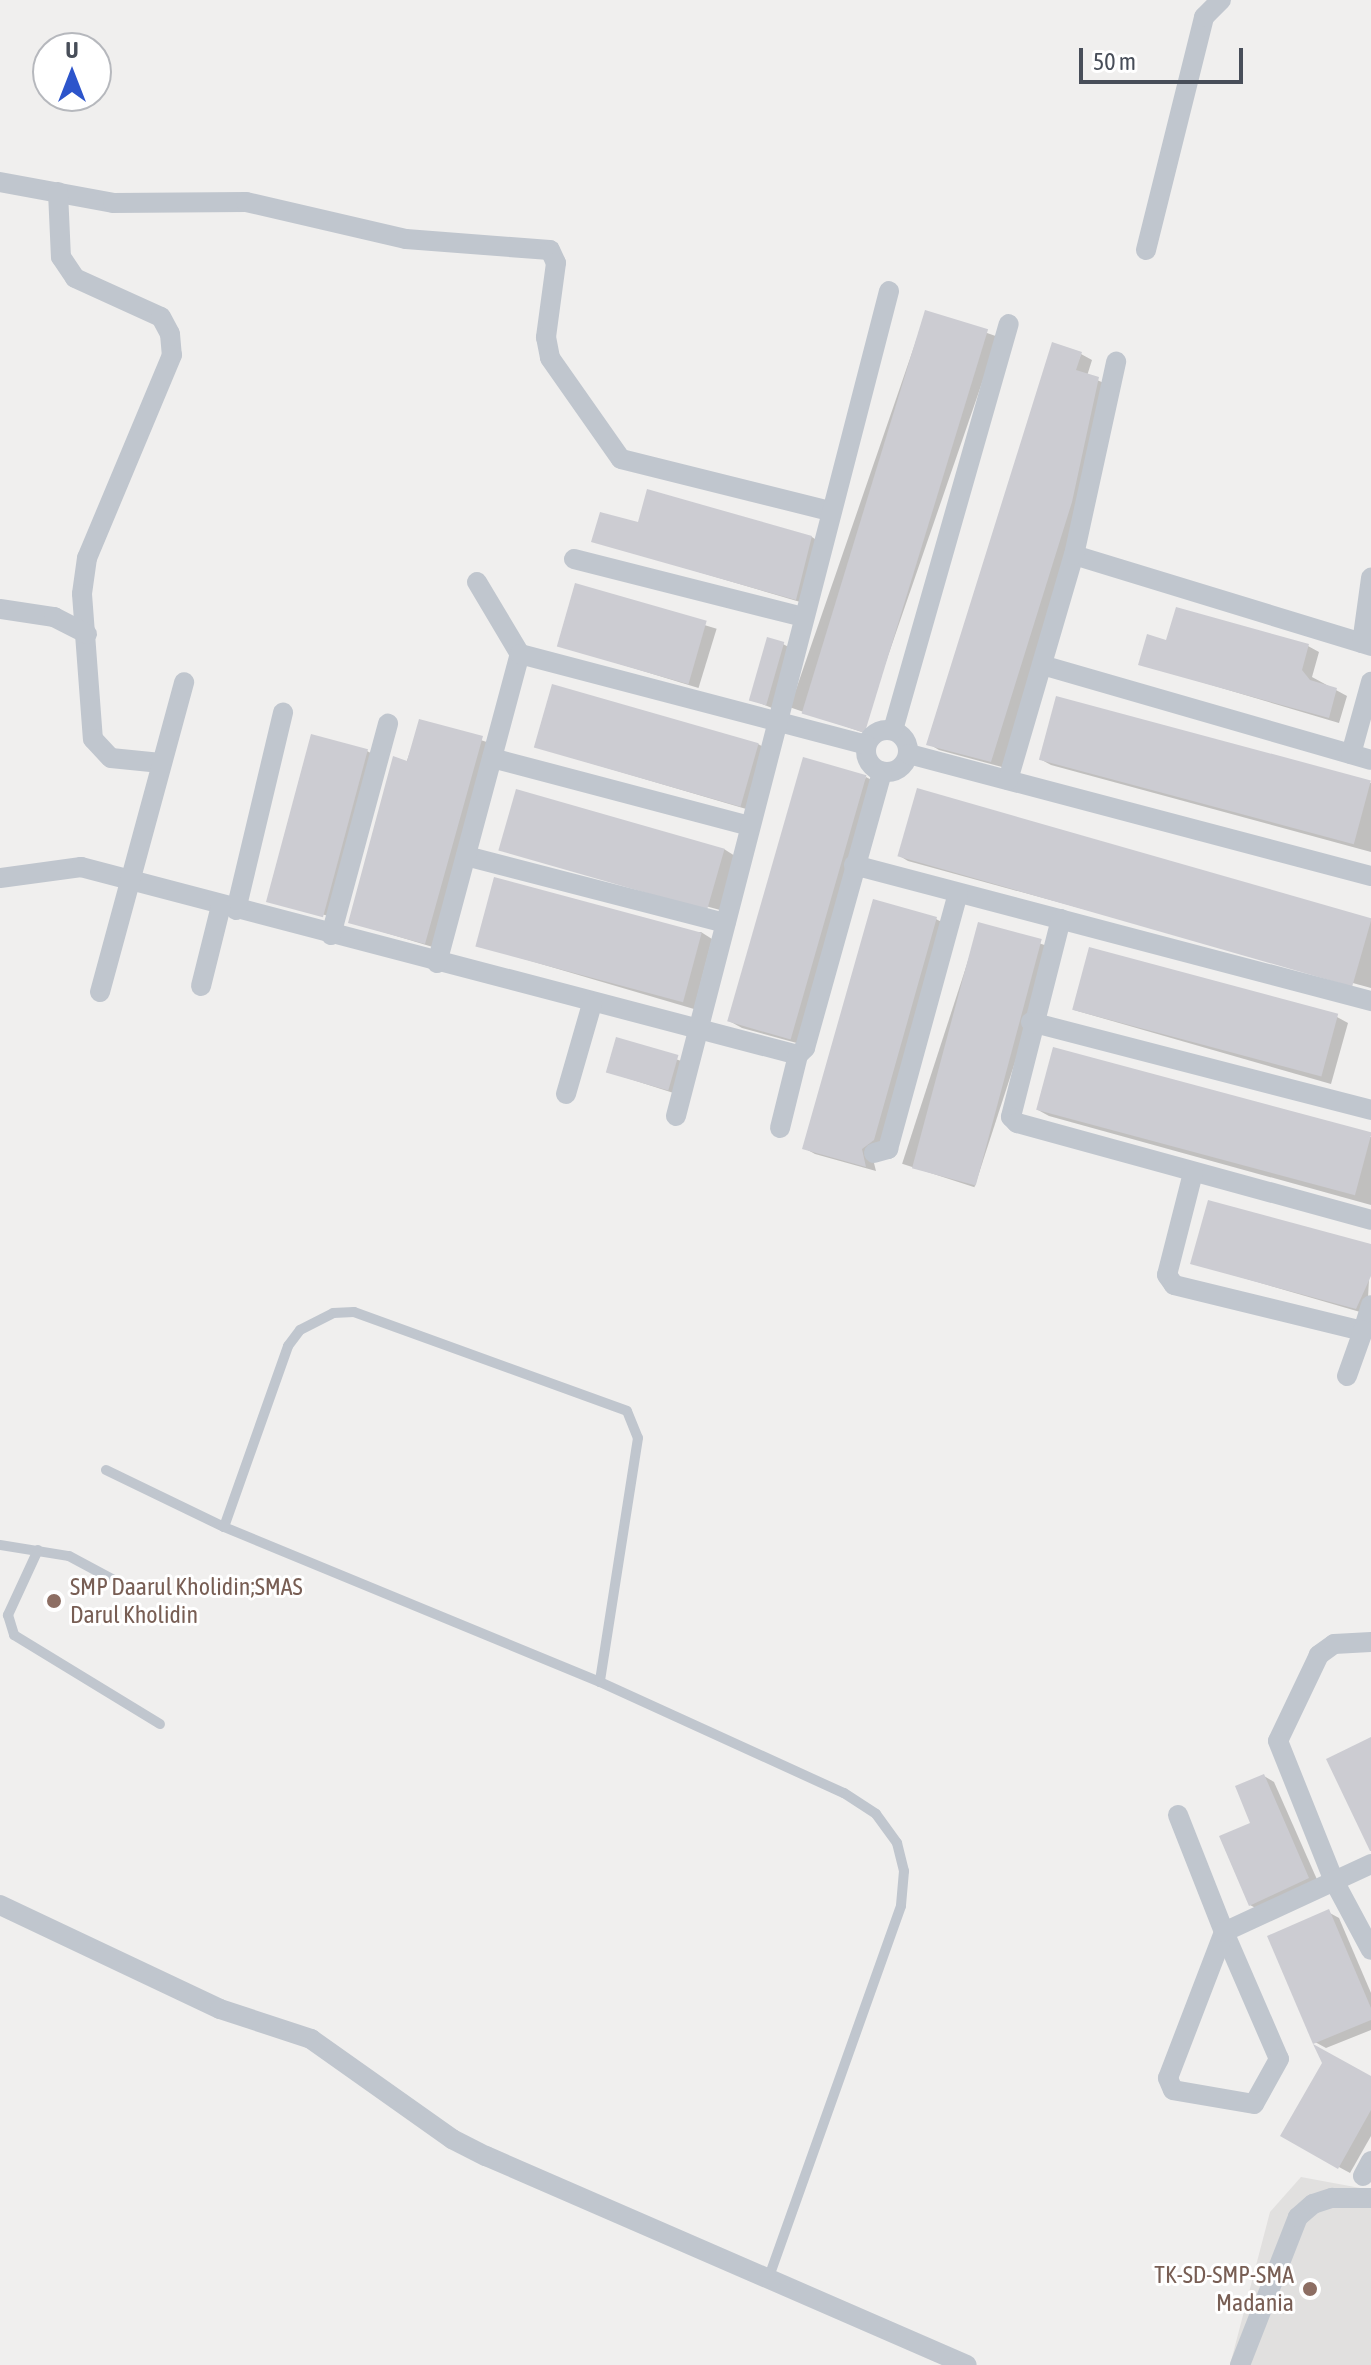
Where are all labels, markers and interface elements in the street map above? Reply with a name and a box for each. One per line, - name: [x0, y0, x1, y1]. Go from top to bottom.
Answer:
- north arrow: [32, 32, 112, 112]
- scale bar: [1083, 32, 1247, 82]
- text: U: [66, 37, 78, 63]
- text: 50 m: [1093, 48, 1136, 75]
- place label: SMP Daarul Kholidin;SMAS Darul Kholidin: [70, 1573, 303, 1629]
- marker: SMP Daarul Kholidin;SMAS Darul Kholidin: [45, 1592, 63, 1610]
- place label: TK-SD-SMP-SMA Madania: [1154, 2261, 1294, 2317]
- marker: TK-SD-SMP-SMA Madania: [1301, 2280, 1319, 2298]

